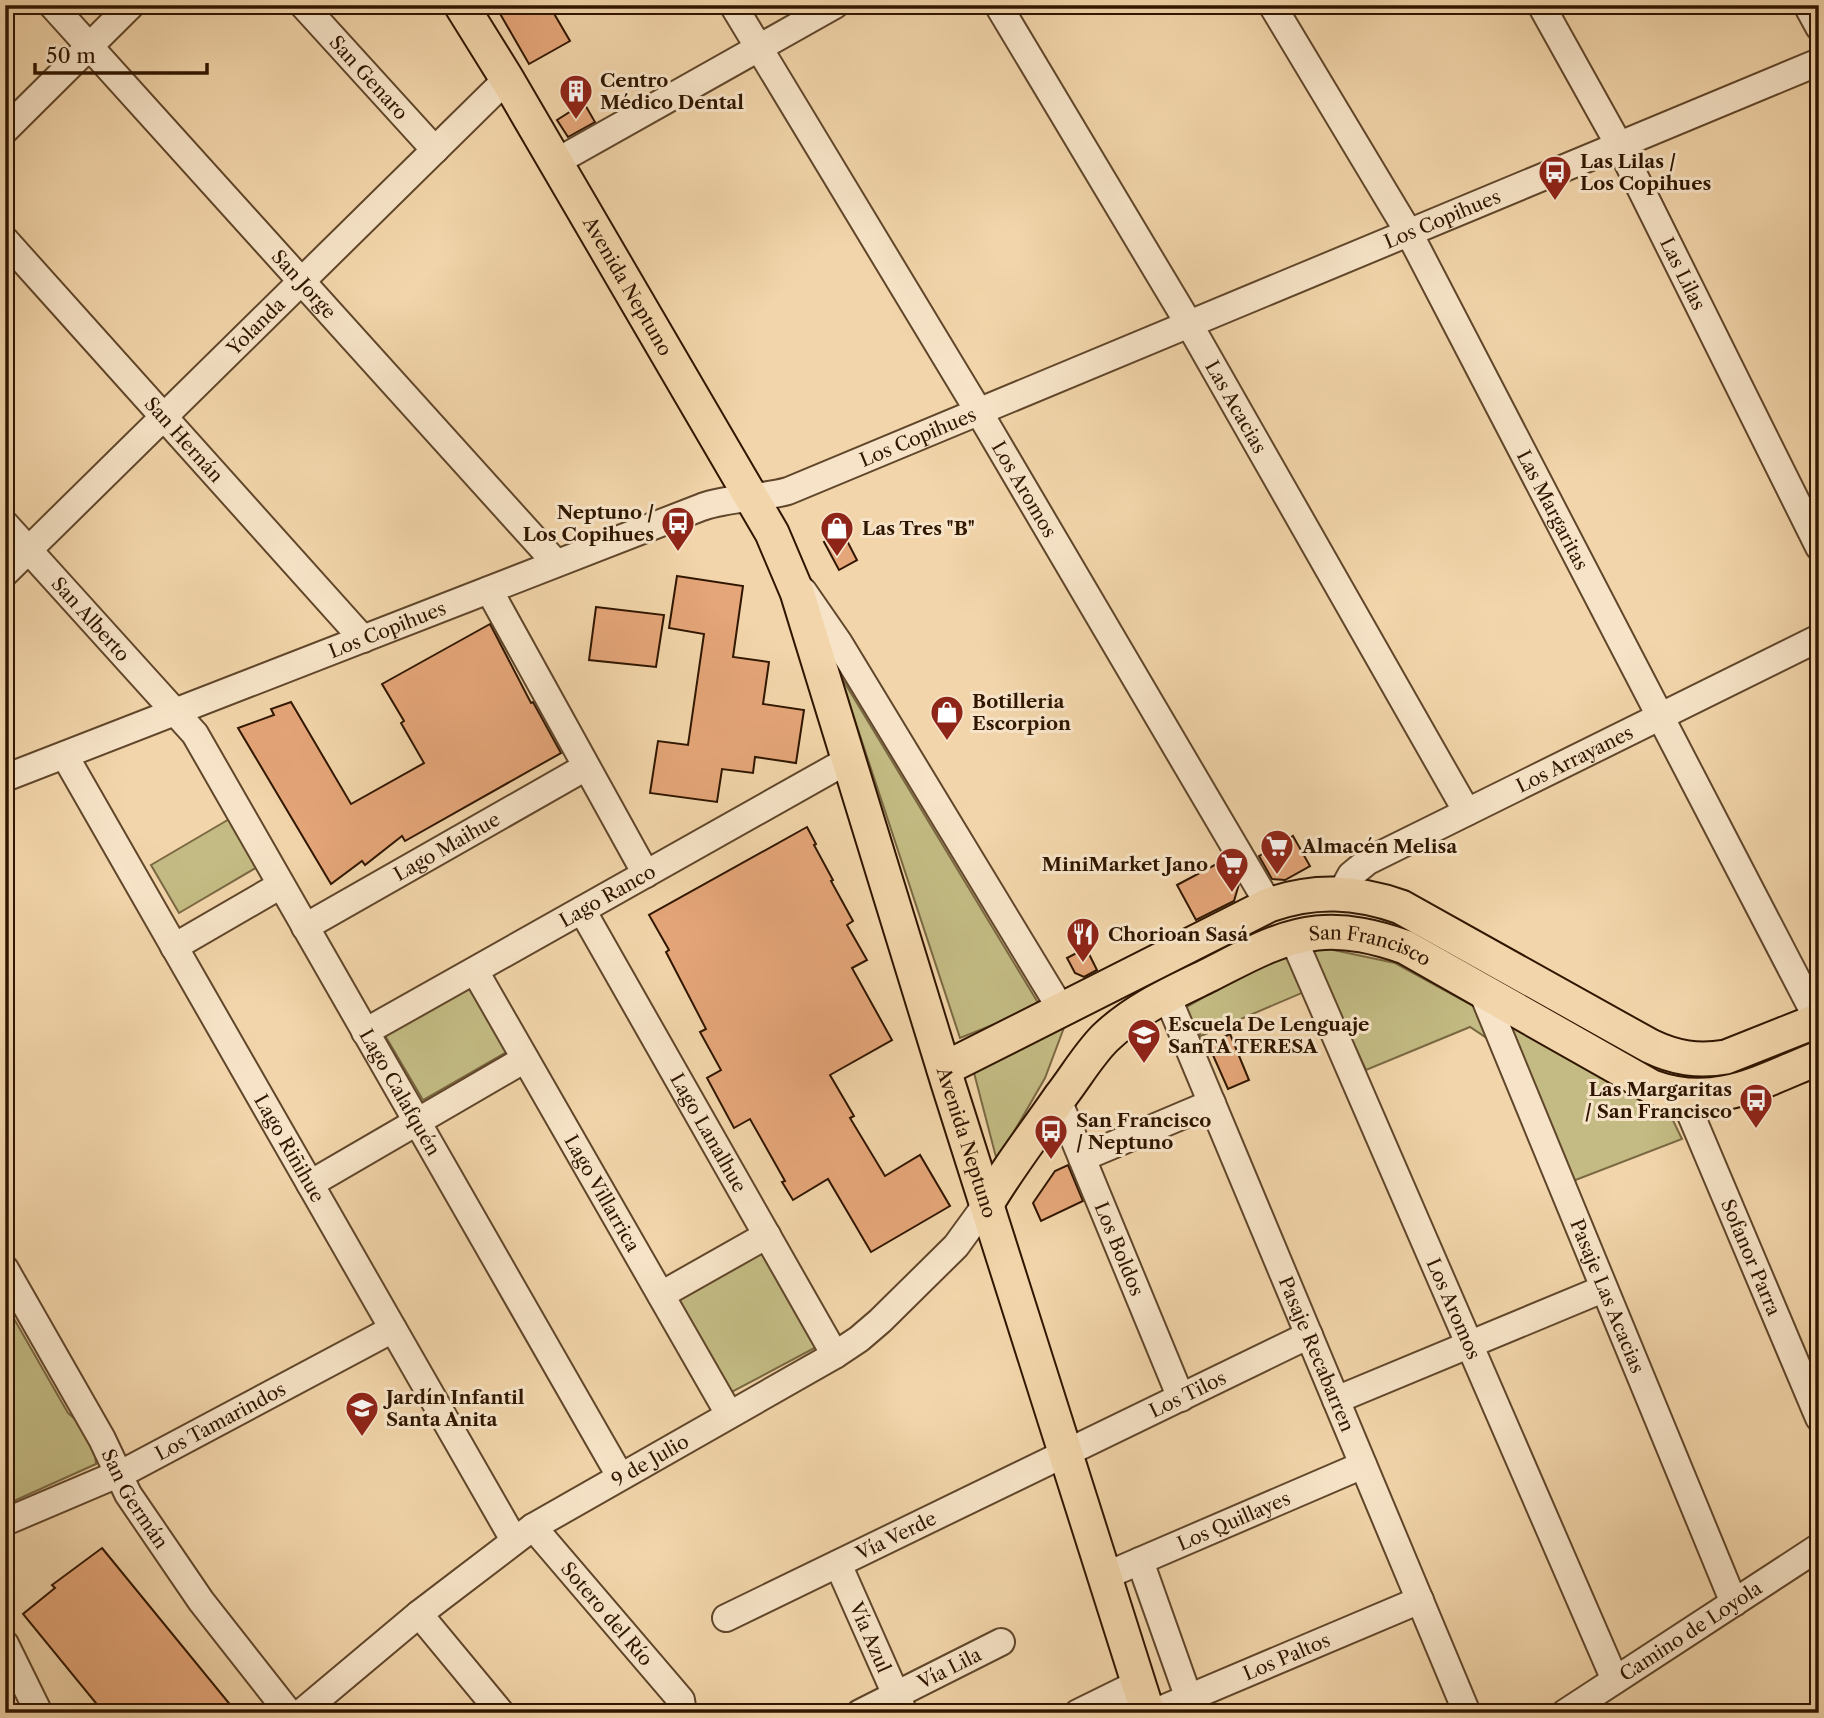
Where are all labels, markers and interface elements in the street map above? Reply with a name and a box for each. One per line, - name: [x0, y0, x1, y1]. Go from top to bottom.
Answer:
- street label: San Genaro: [325, 31, 413, 125]
- scale bar: [35, 32, 206, 76]
- text: 50 m: [46, 43, 96, 68]
- place label: Centro Médico Dental: [600, 69, 744, 114]
- building icon: Centro Médico Dental: [557, 72, 595, 121]
- place label: Las Lilas / Los Copihues: [1580, 150, 1712, 195]
- bus stop icon: Las Lilas / Los Copihues: [1536, 153, 1574, 202]
- street label: Los Copihues: [1381, 185, 1504, 254]
- street label: Avenida Neptuno: [577, 212, 677, 360]
- street label: Las Lilas: [1655, 234, 1710, 314]
- street label: San Jorge: [267, 245, 341, 324]
- street label: Yolanda: [222, 293, 290, 361]
- street label: Las Acacias: [1200, 357, 1271, 457]
- street label: San Hernán: [139, 392, 228, 487]
- street label: Los Copihues: [856, 403, 980, 472]
- street label: Los Aromos: [987, 437, 1061, 542]
- street label: Las Margaritas: [1512, 446, 1593, 574]
- place label: Neptuno / Los Copihues: [523, 501, 654, 546]
- bus stop icon: Neptuno / Los Copihues: [659, 504, 697, 553]
- shop icon: Las Tres "B": [818, 509, 856, 558]
- place label: Las Tres "B": [862, 517, 975, 540]
- street label: San Alberto: [46, 572, 135, 666]
- street label: Los Copihues: [325, 597, 449, 663]
- place label: Botilleria Escorpion: [972, 690, 1071, 735]
- shop icon: Botilleria Escorpion: [928, 693, 966, 742]
- street label: Los Arrayanes: [1513, 721, 1637, 798]
- street label: Lago Maihue: [390, 808, 504, 886]
- supermarket icon: Almacén Melisa: [1258, 827, 1296, 876]
- place label: Almacén Melisa: [1301, 835, 1458, 858]
- supermarket icon: MiniMarket Jano: [1213, 845, 1251, 894]
- place label: MiniMarket Jano: [1042, 853, 1208, 876]
- street label: Lago Ranco: [555, 860, 660, 932]
- restaurant icon: Chorioan Sasá: [1064, 915, 1102, 964]
- street label: San Francisco: [1307, 921, 1435, 971]
- place label: Chorioan Sasá: [1108, 923, 1249, 946]
- place label: Escuela De Lenguaje SanTA TERESA: [1168, 1013, 1369, 1058]
- school or university icon: Escuela De Lenguaje SanTA TERESA: [1125, 1016, 1163, 1065]
- street label: Lago Calafquén: [355, 1025, 445, 1160]
- street label: Avenida Neptuno: [931, 1063, 1001, 1221]
- street label: Lago Lanalhue: [665, 1069, 751, 1197]
- place label: Las Margaritas / San Francisco: [1585, 1078, 1732, 1123]
- bus stop icon: Las Margaritas / San Francisco: [1737, 1081, 1775, 1130]
- street label: Lago Riñihue: [249, 1090, 329, 1207]
- place label: San Francisco / Neptuno: [1076, 1109, 1211, 1154]
- bus stop icon: San Francisco / Neptuno: [1032, 1112, 1070, 1161]
- street label: Lago Villarrica: [559, 1131, 644, 1256]
- street label: Sofanor Parra: [1716, 1196, 1785, 1319]
- street label: Los Boldos: [1089, 1199, 1149, 1299]
- street label: Pasaje Las Acacias: [1565, 1216, 1649, 1377]
- street label: Los Aromos: [1421, 1255, 1485, 1363]
- street label: Pasaje Recabarren: [1274, 1273, 1359, 1435]
- street label: Los Tilos: [1146, 1366, 1230, 1423]
- street label: Los Tamarindos: [151, 1377, 290, 1466]
- place label: Jardín Infantil Santa Anita: [383, 1386, 525, 1431]
- school or university icon: Jardín Infantil Santa Anita: [343, 1389, 381, 1438]
- street label: 9 de Julio: [608, 1430, 693, 1492]
- street label: San Germán: [96, 1445, 173, 1553]
- street label: Los Quillayes: [1174, 1487, 1294, 1556]
- street label: Vía Verde: [852, 1507, 940, 1566]
- street label: Sotero del Río: [556, 1557, 657, 1671]
- street label: Camino de Loyola: [1615, 1577, 1766, 1686]
- street label: Vía Azul: [844, 1598, 896, 1676]
- street label: Los Paltos: [1240, 1628, 1334, 1685]
- street label: Vía Lila: [913, 1643, 985, 1695]

